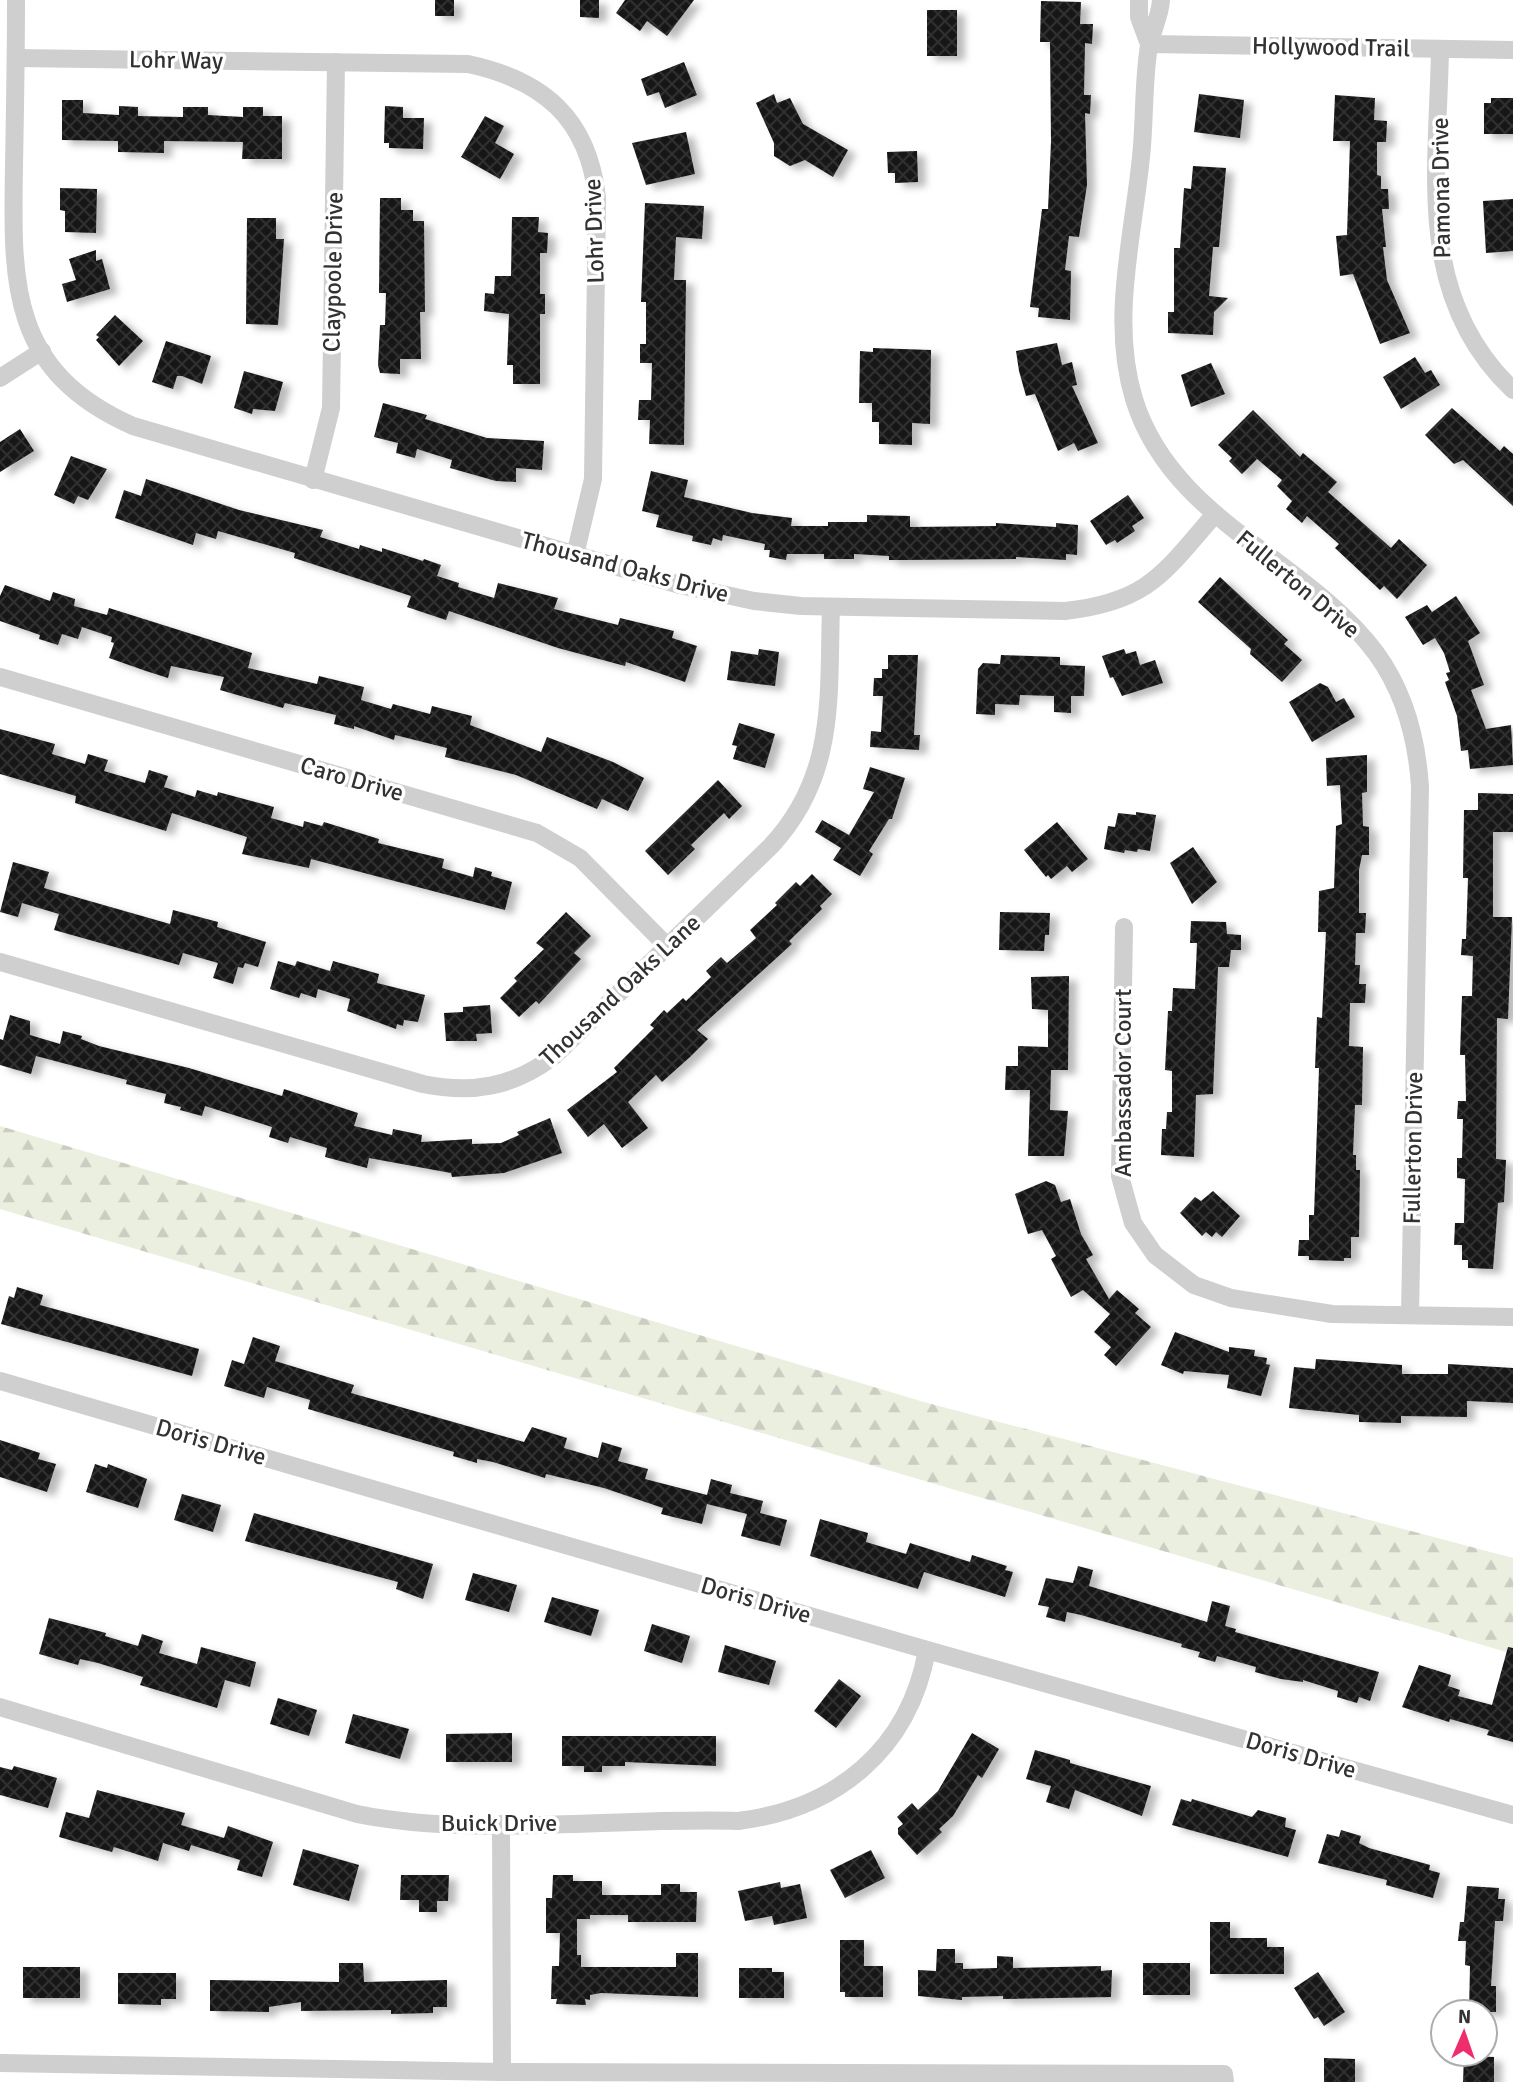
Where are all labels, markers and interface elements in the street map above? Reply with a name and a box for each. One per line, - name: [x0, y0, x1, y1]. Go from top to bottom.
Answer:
- street label: Hollywood Trail: [1252, 31, 1410, 63]
- street label: Lohr Way: [129, 44, 223, 76]
- street label: Pamona Drive: [1425, 117, 1457, 259]
- street label: Lohr Drive: [577, 178, 611, 284]
- street label: Claypoole Drive: [317, 192, 349, 352]
- street label: Fullerton Drive: [1230, 523, 1366, 645]
- street label: Thousand Oaks Drive: [518, 525, 732, 609]
- street label: Caro Drive: [297, 750, 407, 808]
- street label: Thousand Oaks Lane: [533, 908, 707, 1072]
- street label: Ambassador Court: [1108, 989, 1138, 1177]
- street label: Fullerton Drive: [1397, 1071, 1429, 1225]
- street label: Doris Drive: [152, 1412, 270, 1472]
- street label: Doris Drive: [697, 1570, 815, 1630]
- street label: Doris Drive: [1242, 1725, 1360, 1785]
- street label: Buick Drive: [441, 1808, 557, 1838]
- north arrow: [1429, 1998, 1499, 2068]
- text: N: [1458, 2005, 1472, 2029]

